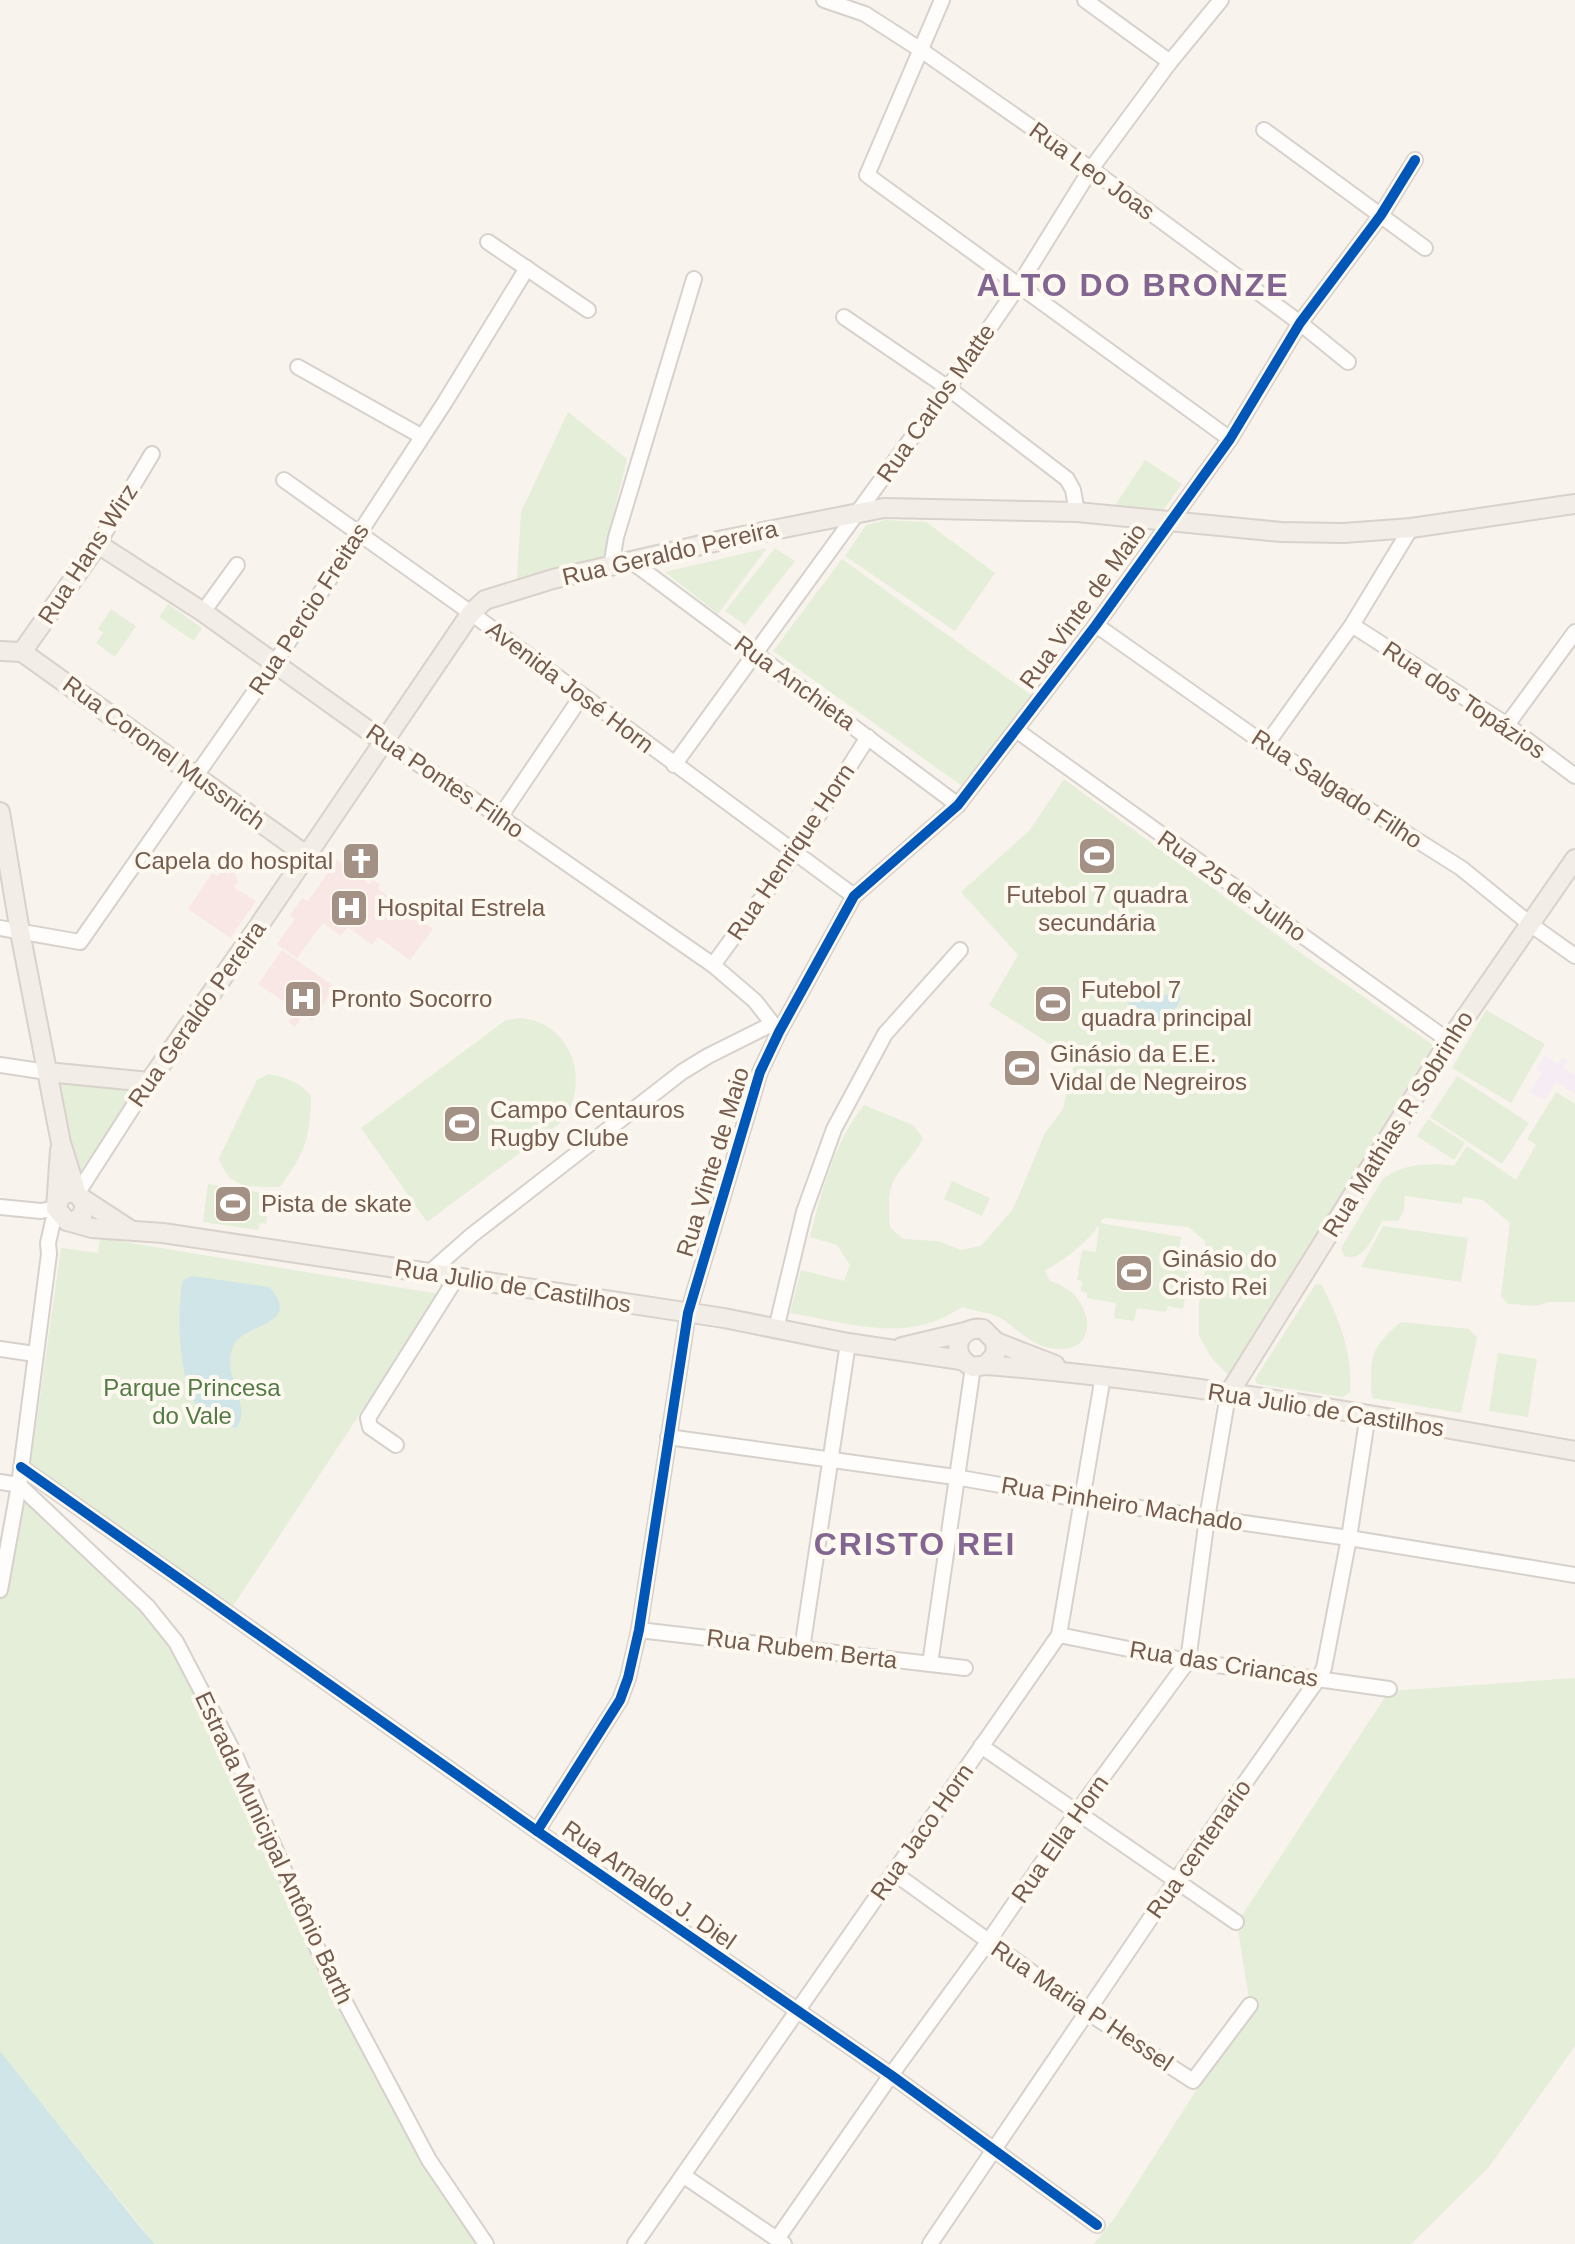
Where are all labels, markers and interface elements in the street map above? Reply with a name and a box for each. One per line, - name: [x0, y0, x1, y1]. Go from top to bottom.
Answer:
- street label: Rua Leo Joas: [1024, 116, 1160, 225]
- district label: ALTO DO BRONZE: [976, 267, 1290, 303]
- street label: Rua Carlos Matte: [871, 318, 1000, 487]
- street label: Rua Hans Wirz: [32, 479, 143, 629]
- street label: Rua Geraldo Pereira: [560, 514, 781, 590]
- street label: Rua Percio Freitas: [243, 518, 374, 699]
- street label: Rua Vinte de Maio: [1014, 518, 1151, 693]
- street label: Avenida José Horn: [481, 615, 659, 758]
- street label: Rua Anchieta: [730, 630, 862, 736]
- street label: Rua dos Topázios: [1378, 635, 1551, 764]
- street label: Rua Coronel Mussnich: [58, 670, 270, 835]
- street label: Rua Pontes Filho: [361, 718, 529, 843]
- street label: Rua Salgado Filho: [1247, 723, 1427, 854]
- street label: Rua Henrique Horn: [722, 758, 860, 945]
- street label: Rua 25 de Julho: [1153, 824, 1312, 947]
- sports icon: Futebol 7 quadra secundária: [1076, 835, 1118, 877]
- church icon: Capela do hospital: [340, 840, 382, 882]
- place label: Capela do hospital: [134, 847, 333, 874]
- place label: Futebol 7 quadra secundária: [1006, 881, 1188, 936]
- hospital icon: Hospital Estrela: [328, 887, 370, 929]
- place label: Hospital Estrela: [377, 894, 546, 921]
- street label: Rua Geraldo Pereira: [122, 915, 271, 1112]
- place label: Futebol 7 quadra principal: [1081, 976, 1252, 1031]
- hospital icon: Pronto Socorro: [282, 978, 324, 1020]
- sports icon: Futebol 7 quadra principal: [1032, 983, 1074, 1025]
- place label: Pronto Socorro: [331, 985, 492, 1012]
- street label: Rua Mathias R Sobrinho: [1317, 1006, 1478, 1242]
- place label: Ginásio da E.E. Vidal de Negreiros: [1050, 1040, 1247, 1095]
- sports icon: Ginásio da E.E. Vidal de Negreiros: [1001, 1047, 1043, 1089]
- street label: Rua Vinte de Maio: [671, 1064, 754, 1260]
- place label: Campo Centauros Rugby Clube: [490, 1096, 685, 1151]
- sports icon: Campo Centauros Rugby Clube: [441, 1103, 483, 1145]
- sports icon: Pista de skate: [212, 1183, 254, 1225]
- place label: Pista de skate: [261, 1190, 412, 1217]
- place label: Ginásio do Cristo Rei: [1162, 1245, 1277, 1300]
- sports icon: Ginásio do Cristo Rei: [1113, 1252, 1155, 1294]
- street label: Rua Julio de Castilhos: [393, 1253, 633, 1318]
- park label: Parque Princesa do Vale: [103, 1374, 281, 1429]
- street label: Rua Julio de Castilhos: [1206, 1377, 1446, 1442]
- street label: Rua Pinheiro Machado: [999, 1471, 1245, 1536]
- district label: CRISTO REI: [814, 1526, 1016, 1562]
- street label: Rua Rubem Berta: [705, 1623, 900, 1674]
- street label: Rua das Criancas: [1128, 1635, 1320, 1692]
- street label: Estrada Municipal Antônio Barth: [190, 1687, 359, 2008]
- street label: Rua Jaco Horn: [865, 1758, 979, 1905]
- street label: Rua Ella Horn: [1006, 1770, 1113, 1908]
- street label: Rua centenario: [1141, 1774, 1256, 1923]
- street label: Rua Arnaldo J. Diel: [557, 1815, 741, 1955]
- street label: Rua Maria P Hessel: [986, 1935, 1178, 2076]

